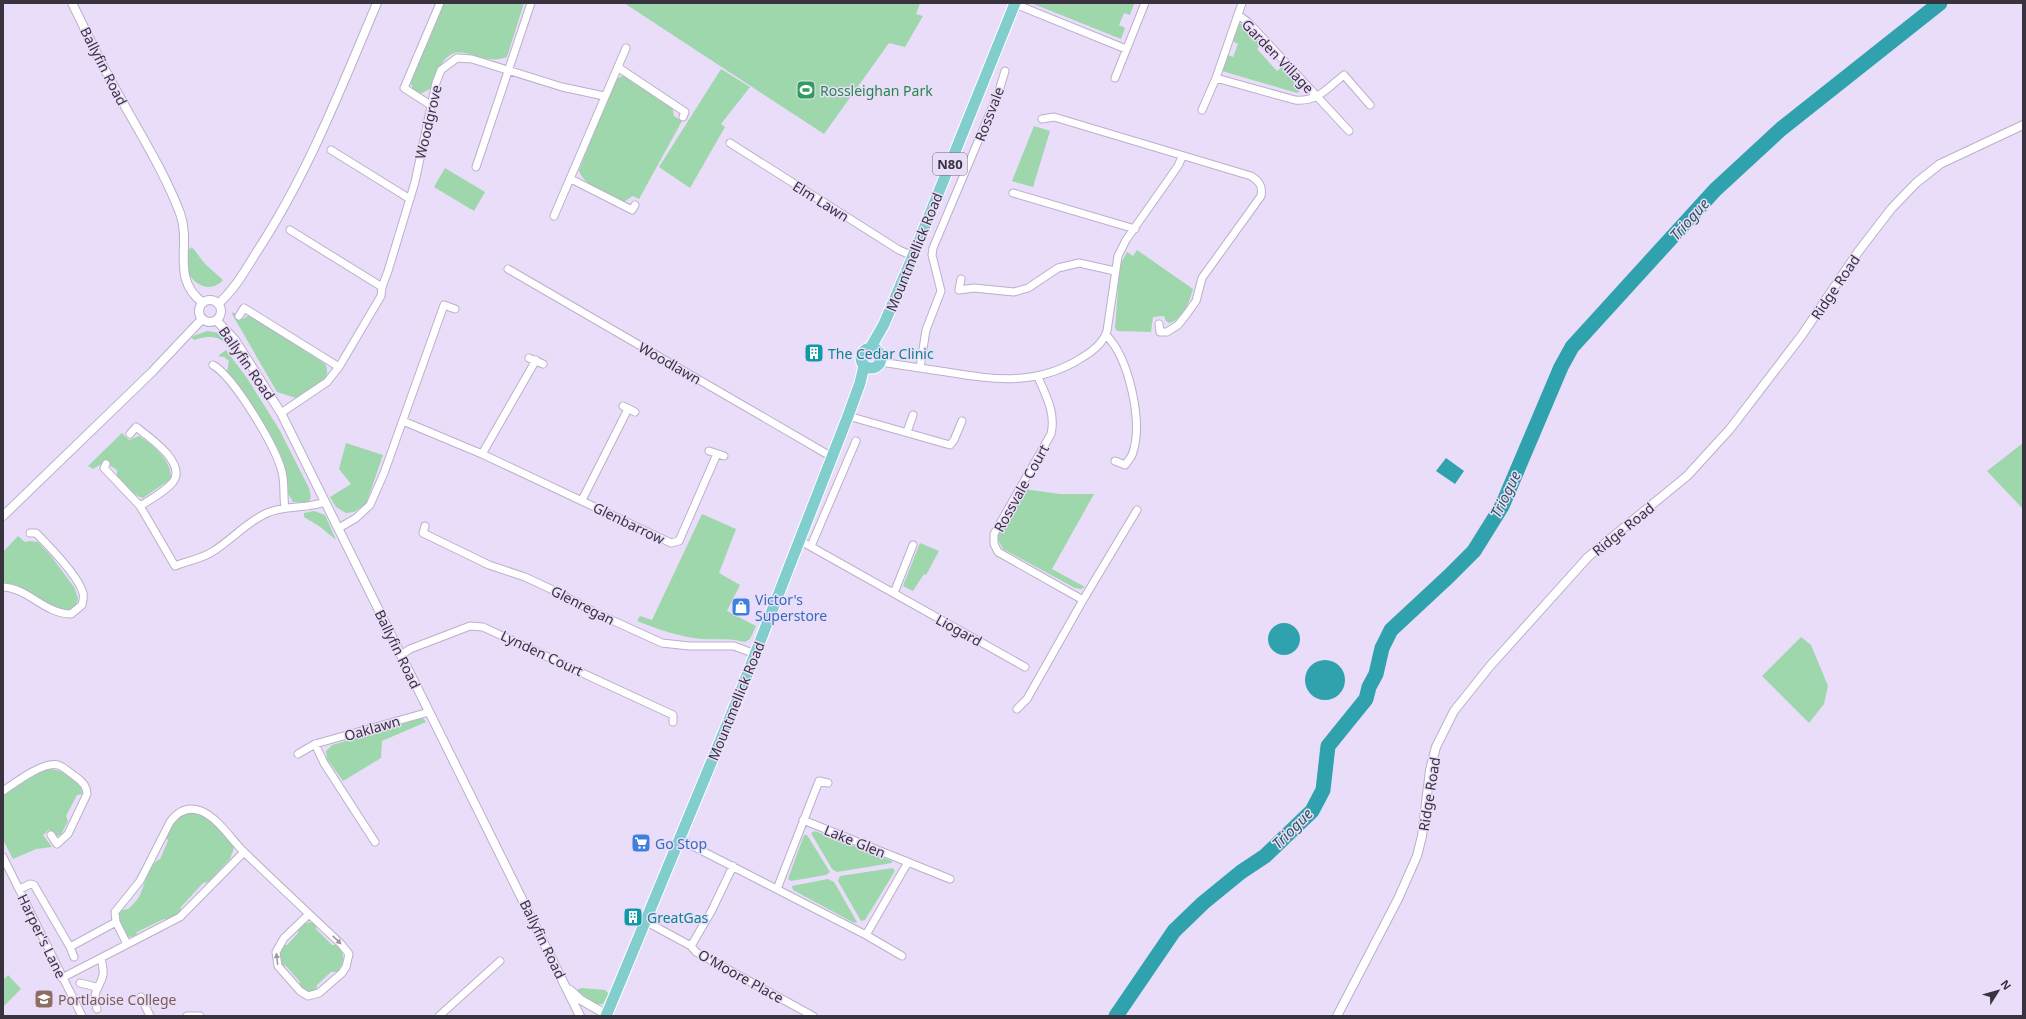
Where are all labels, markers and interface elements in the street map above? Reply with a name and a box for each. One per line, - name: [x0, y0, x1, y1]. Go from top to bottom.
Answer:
- street label: Garden Village: [1238, 15, 1318, 97]
- street label: Ballyfin Road: [76, 24, 132, 108]
- sports icon: Rossleighan Park: [795, 79, 817, 101]
- place label: Rossleighan Park: [820, 81, 933, 100]
- street label: Woodgrove: [410, 83, 446, 161]
- street label: Rossvale: [970, 84, 1008, 144]
- road number: N80: [933, 153, 967, 175]
- street label: Elm Lawn: [789, 176, 853, 226]
- street label: Mountmellick Road: [881, 190, 947, 314]
- water label: Triogue: [1665, 193, 1713, 244]
- street label: Ridge Road: [1806, 251, 1864, 323]
- street label: Ballyfin Road: [215, 322, 279, 404]
- street label: Woodlawn: [635, 337, 705, 389]
- building icon: The Cedar Clinic: [803, 342, 825, 364]
- place label: The Cedar Clinic: [828, 344, 934, 363]
- street label: Rossvale Court: [989, 441, 1053, 535]
- water label: Triogue: [1485, 467, 1525, 521]
- street label: Glenbarrow: [590, 498, 668, 548]
- street label: Ridge Road: [1588, 498, 1658, 560]
- street label: Glenregan: [548, 581, 618, 629]
- place label: Victor's Superstore: [755, 590, 827, 625]
- shop icon: Victor's Superstore: [730, 596, 752, 618]
- street label: Ballyfin Road: [371, 606, 425, 692]
- street label: Liogard: [933, 610, 985, 650]
- street label: Lynden Court: [498, 626, 586, 680]
- street label: Mountmellick Road: [703, 639, 769, 763]
- street label: Oaklawn: [342, 711, 402, 745]
- street label: Ridge Road: [1414, 756, 1444, 832]
- water label: Triogue: [1267, 803, 1317, 853]
- street label: Lake Glen: [822, 820, 888, 862]
- supermarket icon: Go Stop: [630, 832, 652, 854]
- place label: Go Stop: [655, 834, 707, 853]
- street label: Harper's Lane: [13, 891, 71, 981]
- street label: Ballyfin Road: [516, 896, 570, 982]
- building icon: GreatGas: [622, 906, 644, 928]
- place label: GreatGas: [647, 908, 709, 927]
- one-way arrow: [332, 936, 342, 945]
- street label: O'Moore Place: [695, 945, 787, 1007]
- one-way arrow: [274, 953, 280, 965]
- north arrow: [1978, 971, 2018, 1011]
- text: N: [1998, 977, 2015, 993]
- school or university icon: Portlaoise College: [33, 988, 55, 1010]
- place label: Portlaoise College: [58, 990, 177, 1009]

